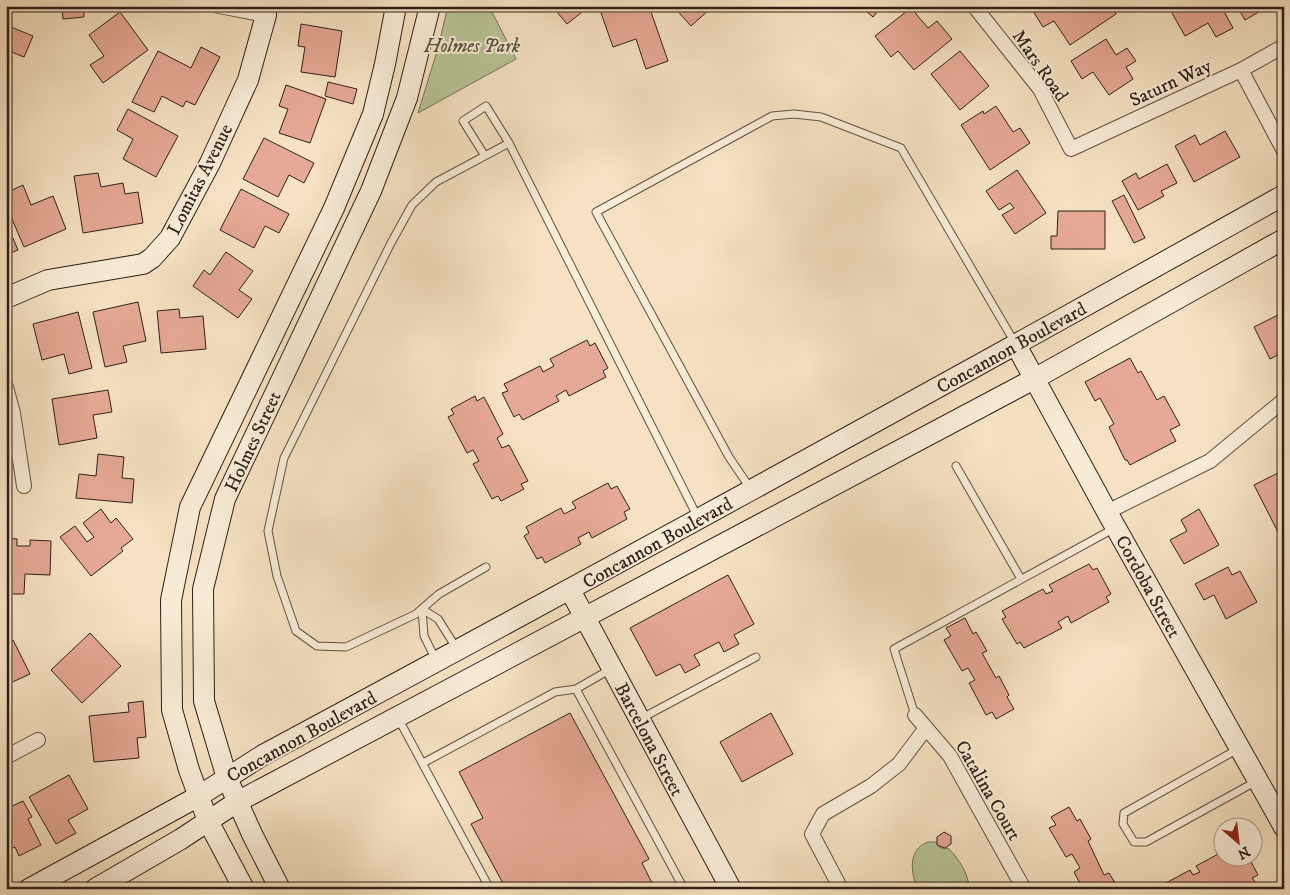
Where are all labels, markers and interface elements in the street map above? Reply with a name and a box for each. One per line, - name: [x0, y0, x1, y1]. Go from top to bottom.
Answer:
- street label: Mars Road: [1007, 26, 1073, 107]
- park label: Holmes Park: [423, 35, 520, 58]
- street label: Saturn Way: [1126, 54, 1216, 112]
- street label: Lomitas Avenue: [163, 120, 238, 239]
- street label: Concannon Boulevard: [933, 297, 1091, 399]
- street label: Holmes Street: [220, 388, 287, 495]
- street label: Concannon Boulevard: [579, 492, 737, 594]
- street label: Cordoba Street: [1110, 532, 1185, 642]
- street label: Barcelona Street: [609, 679, 688, 800]
- street label: Concannon Boulevard: [223, 686, 381, 788]
- street label: Catalina Court: [950, 737, 1026, 845]
- north arrow: [1212, 818, 1262, 868]
- text: N: [1234, 842, 1253, 863]

